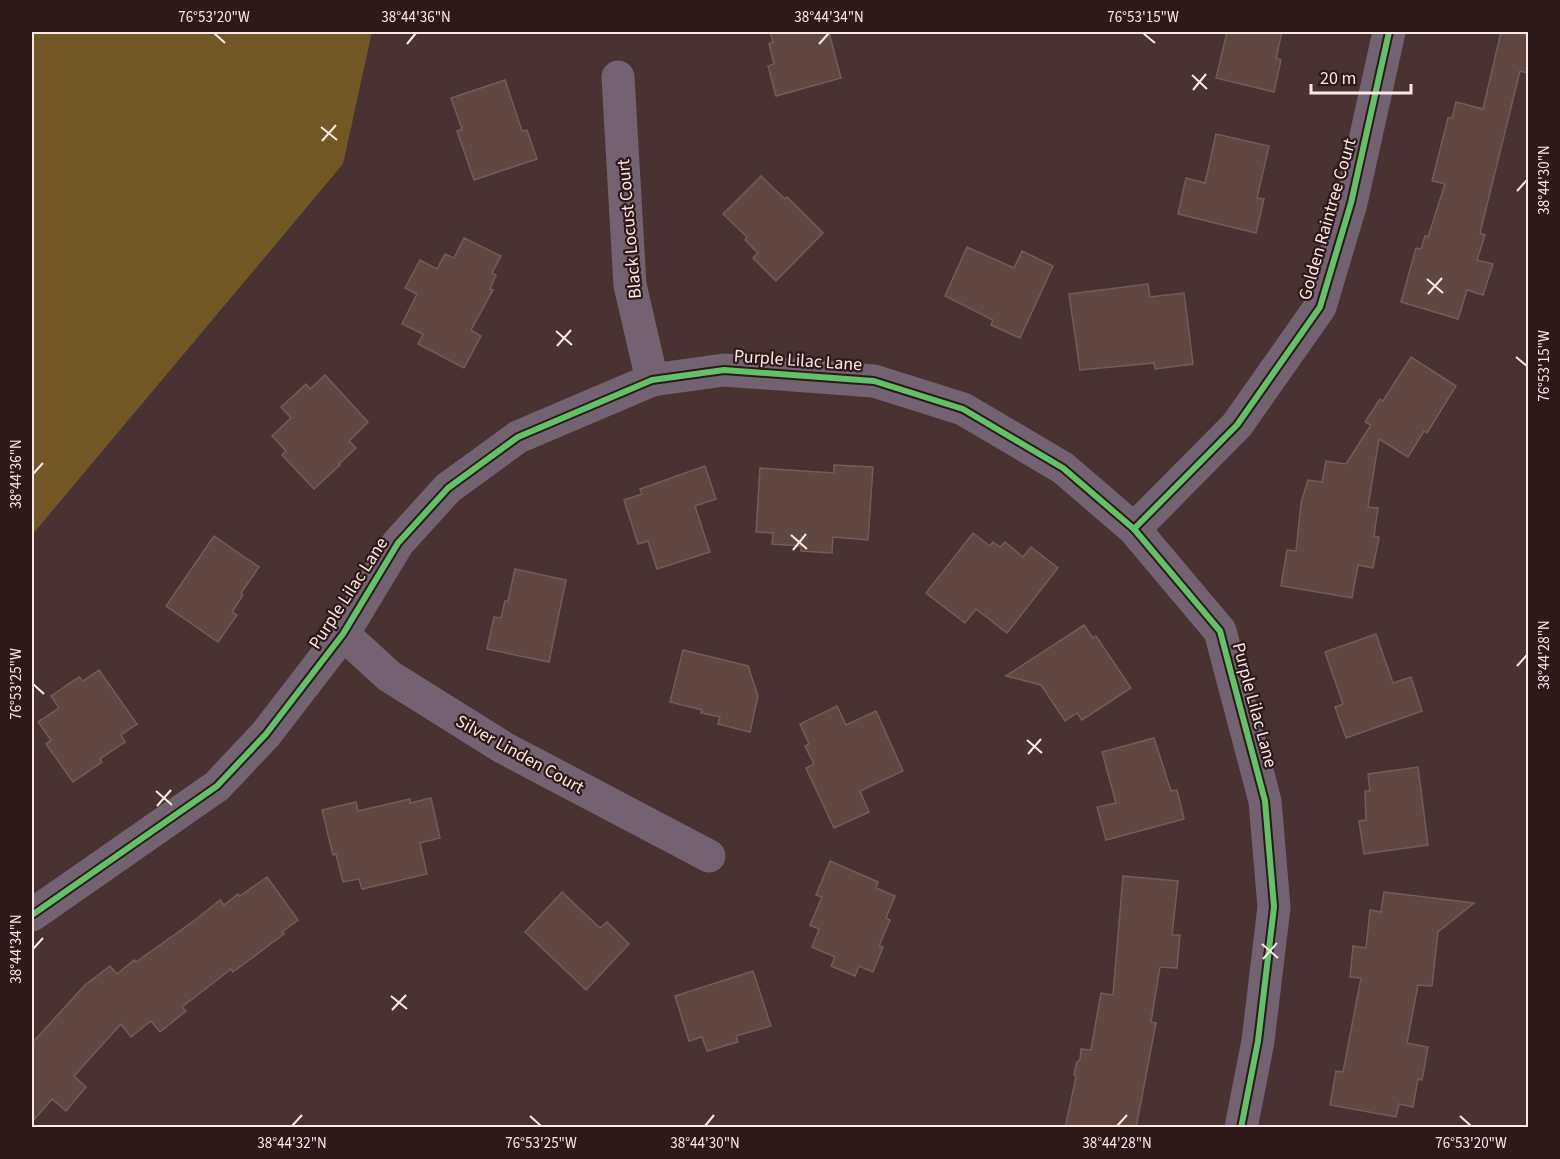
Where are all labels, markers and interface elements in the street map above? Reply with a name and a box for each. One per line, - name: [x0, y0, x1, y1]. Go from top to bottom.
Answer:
- text: 76°53'20"W: [178, 7, 250, 28]
- text: 38°44'36"N: [381, 7, 451, 28]
- text: 38°44'34"N: [794, 7, 864, 28]
- text: 76°53'15"W: [1107, 7, 1179, 28]
- scale bar: [1311, 57, 1412, 95]
- text: 20 m: [1320, 66, 1356, 91]
- street label: Golden Raintree Court: [1292, 135, 1363, 303]
- text: 38°44'30"N: [1534, 145, 1555, 215]
- street label: Black Locust Court: [611, 158, 648, 300]
- text: 76°53'15"W: [1534, 330, 1555, 402]
- street label: Purple Lilac Lane: [733, 344, 863, 377]
- text: 38°44'36"N: [6, 439, 27, 509]
- street label: Purple Lilac Lane: [303, 532, 394, 654]
- text: 38°44'28"N: [1534, 620, 1555, 690]
- street label: Purple Lilac Lane: [1226, 640, 1283, 771]
- text: 76°53'25"W: [6, 648, 27, 720]
- street label: Silver Linden Court: [451, 709, 588, 800]
- text: 38°44'34"N: [6, 914, 27, 984]
- text: 38°44'32"N: [257, 1133, 327, 1154]
- text: 76°53'25"W: [505, 1133, 577, 1154]
- text: 38°44'30"N: [670, 1133, 740, 1154]
- text: 38°44'28"N: [1082, 1133, 1152, 1154]
- text: 76°53'20"W: [1435, 1133, 1507, 1154]

